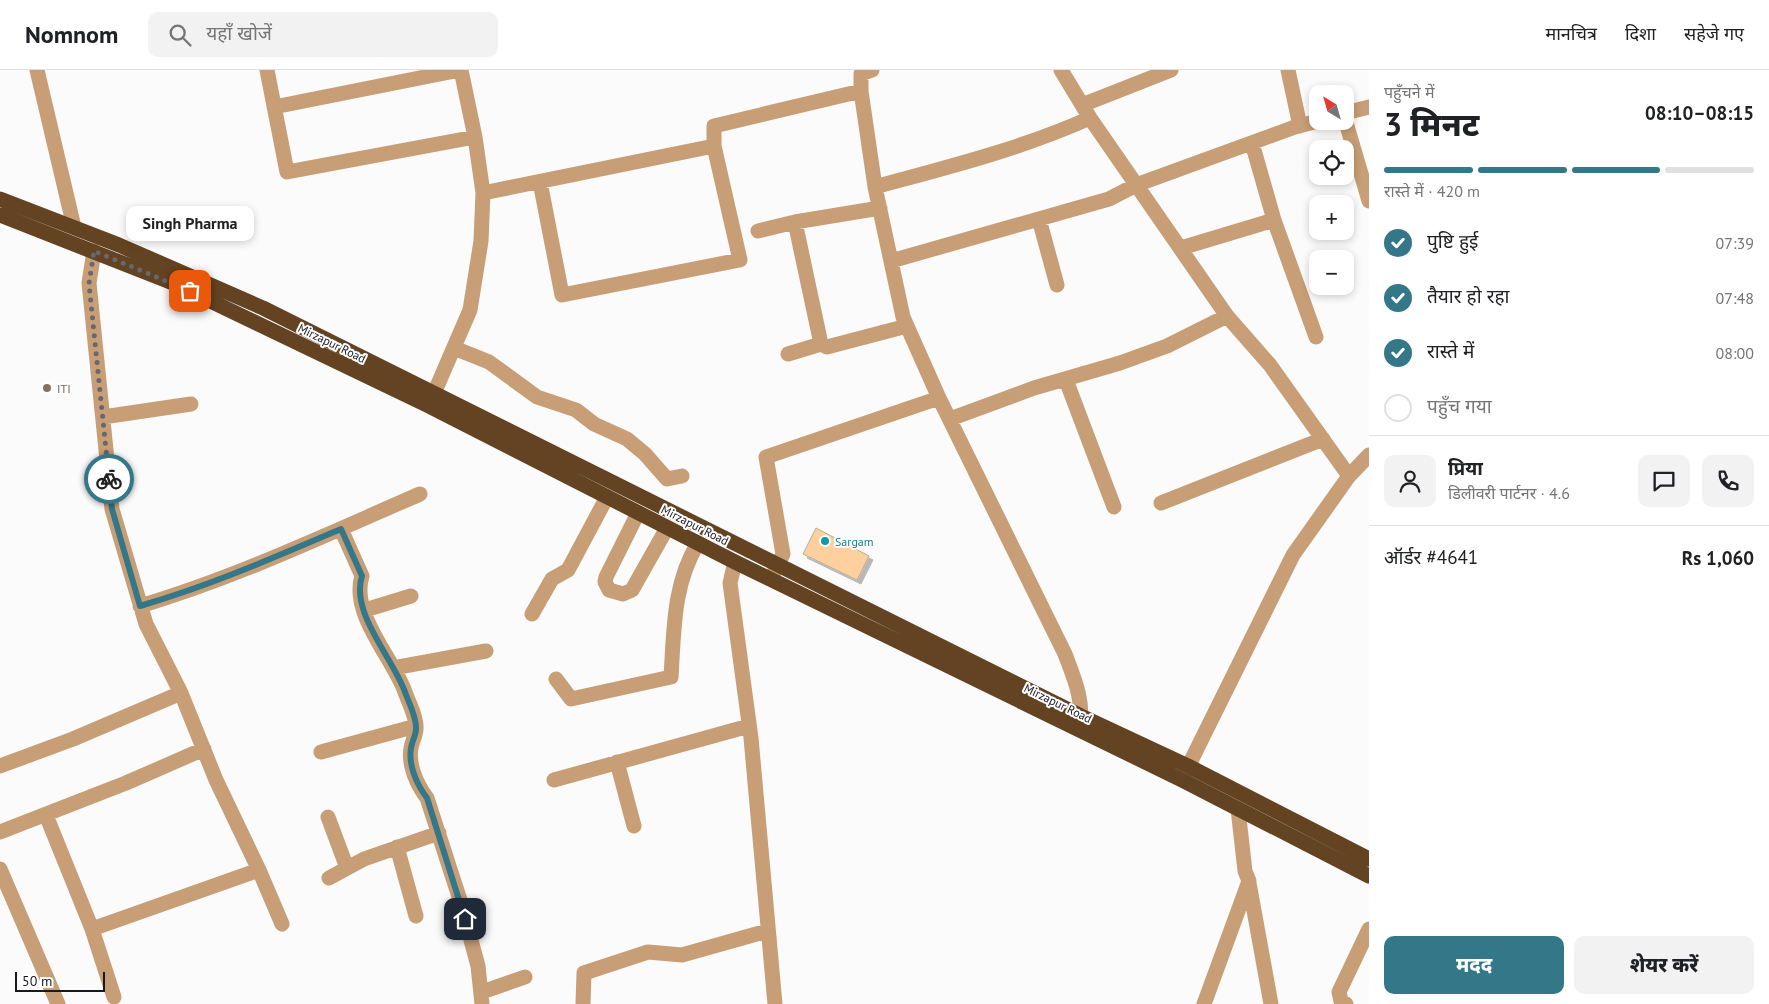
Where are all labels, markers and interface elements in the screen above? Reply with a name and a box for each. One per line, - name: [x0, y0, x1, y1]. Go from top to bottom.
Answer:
- search box: [148, 12, 498, 57]
- text: Nomnom: [25, 19, 118, 50]
- icon: search: [166, 21, 194, 49]
- text: यहाँ खोजें: [206, 21, 272, 45]
- text: मानचित्र: [1545, 22, 1597, 45]
- text: दिशा: [1625, 22, 1656, 45]
- text: सहेजे गए: [1684, 22, 1744, 45]
- text: पहुँचने में: [1384, 82, 1434, 102]
- north arrow: [1309, 85, 1354, 130]
- map controls: [1309, 85, 1354, 295]
- text: 08:10–08:15: [1645, 101, 1754, 125]
- text: 3 मिनट: [1384, 103, 1479, 145]
- button: locate: [1309, 140, 1354, 185]
- text: रास्ते में · 420 m: [1384, 181, 1480, 201]
- button: +: [1309, 195, 1354, 240]
- callout: Singh Pharma: [126, 206, 254, 241]
- text: Singh Pharma: [142, 213, 238, 233]
- icon: check: [1384, 229, 1412, 257]
- text: पुष्टि हुई: [1427, 229, 1478, 253]
- text: 07:39: [1716, 233, 1754, 253]
- button: −: [1309, 250, 1354, 295]
- pin: [169, 270, 211, 312]
- icon: bag: [176, 277, 204, 305]
- icon: check: [1384, 284, 1412, 312]
- text: तैयार हो रहा: [1427, 284, 1509, 308]
- text: 07:48: [1716, 288, 1754, 308]
- street label: Mirzapur Road: [296, 320, 368, 366]
- icon: check: [1384, 339, 1412, 367]
- text: रास्ते में: [1427, 339, 1474, 363]
- text: 08:00: [1716, 343, 1754, 363]
- place label: ITI: [57, 381, 71, 396]
- marker: ITI: [41, 382, 53, 394]
- text: पहुँच गया: [1427, 394, 1492, 418]
- courier: [84, 454, 134, 504]
- button: person: [1384, 455, 1436, 507]
- button: chat: [1638, 455, 1690, 507]
- button: phone: [1702, 455, 1754, 507]
- text: प्रिया: [1448, 456, 1483, 480]
- icon: bike: [95, 465, 123, 493]
- text: डिलीवरी पार्टनर · 4.6: [1448, 483, 1570, 503]
- street label: Mirzapur Road: [659, 502, 731, 548]
- place label: Sargam: [835, 534, 874, 549]
- marker: Sargam: [819, 535, 831, 547]
- text: ऑर्डर #4641: [1384, 545, 1478, 569]
- text: Rs 1,060: [1682, 546, 1754, 570]
- street label: Mirzapur Road: [1022, 680, 1094, 726]
- pin: [444, 898, 486, 940]
- icon: home: [451, 905, 479, 933]
- button: मदद: [1384, 936, 1564, 994]
- button: शेयर करें: [1574, 936, 1754, 994]
- scale bar: [15, 969, 105, 992]
- text: 50 m: [22, 972, 52, 990]

